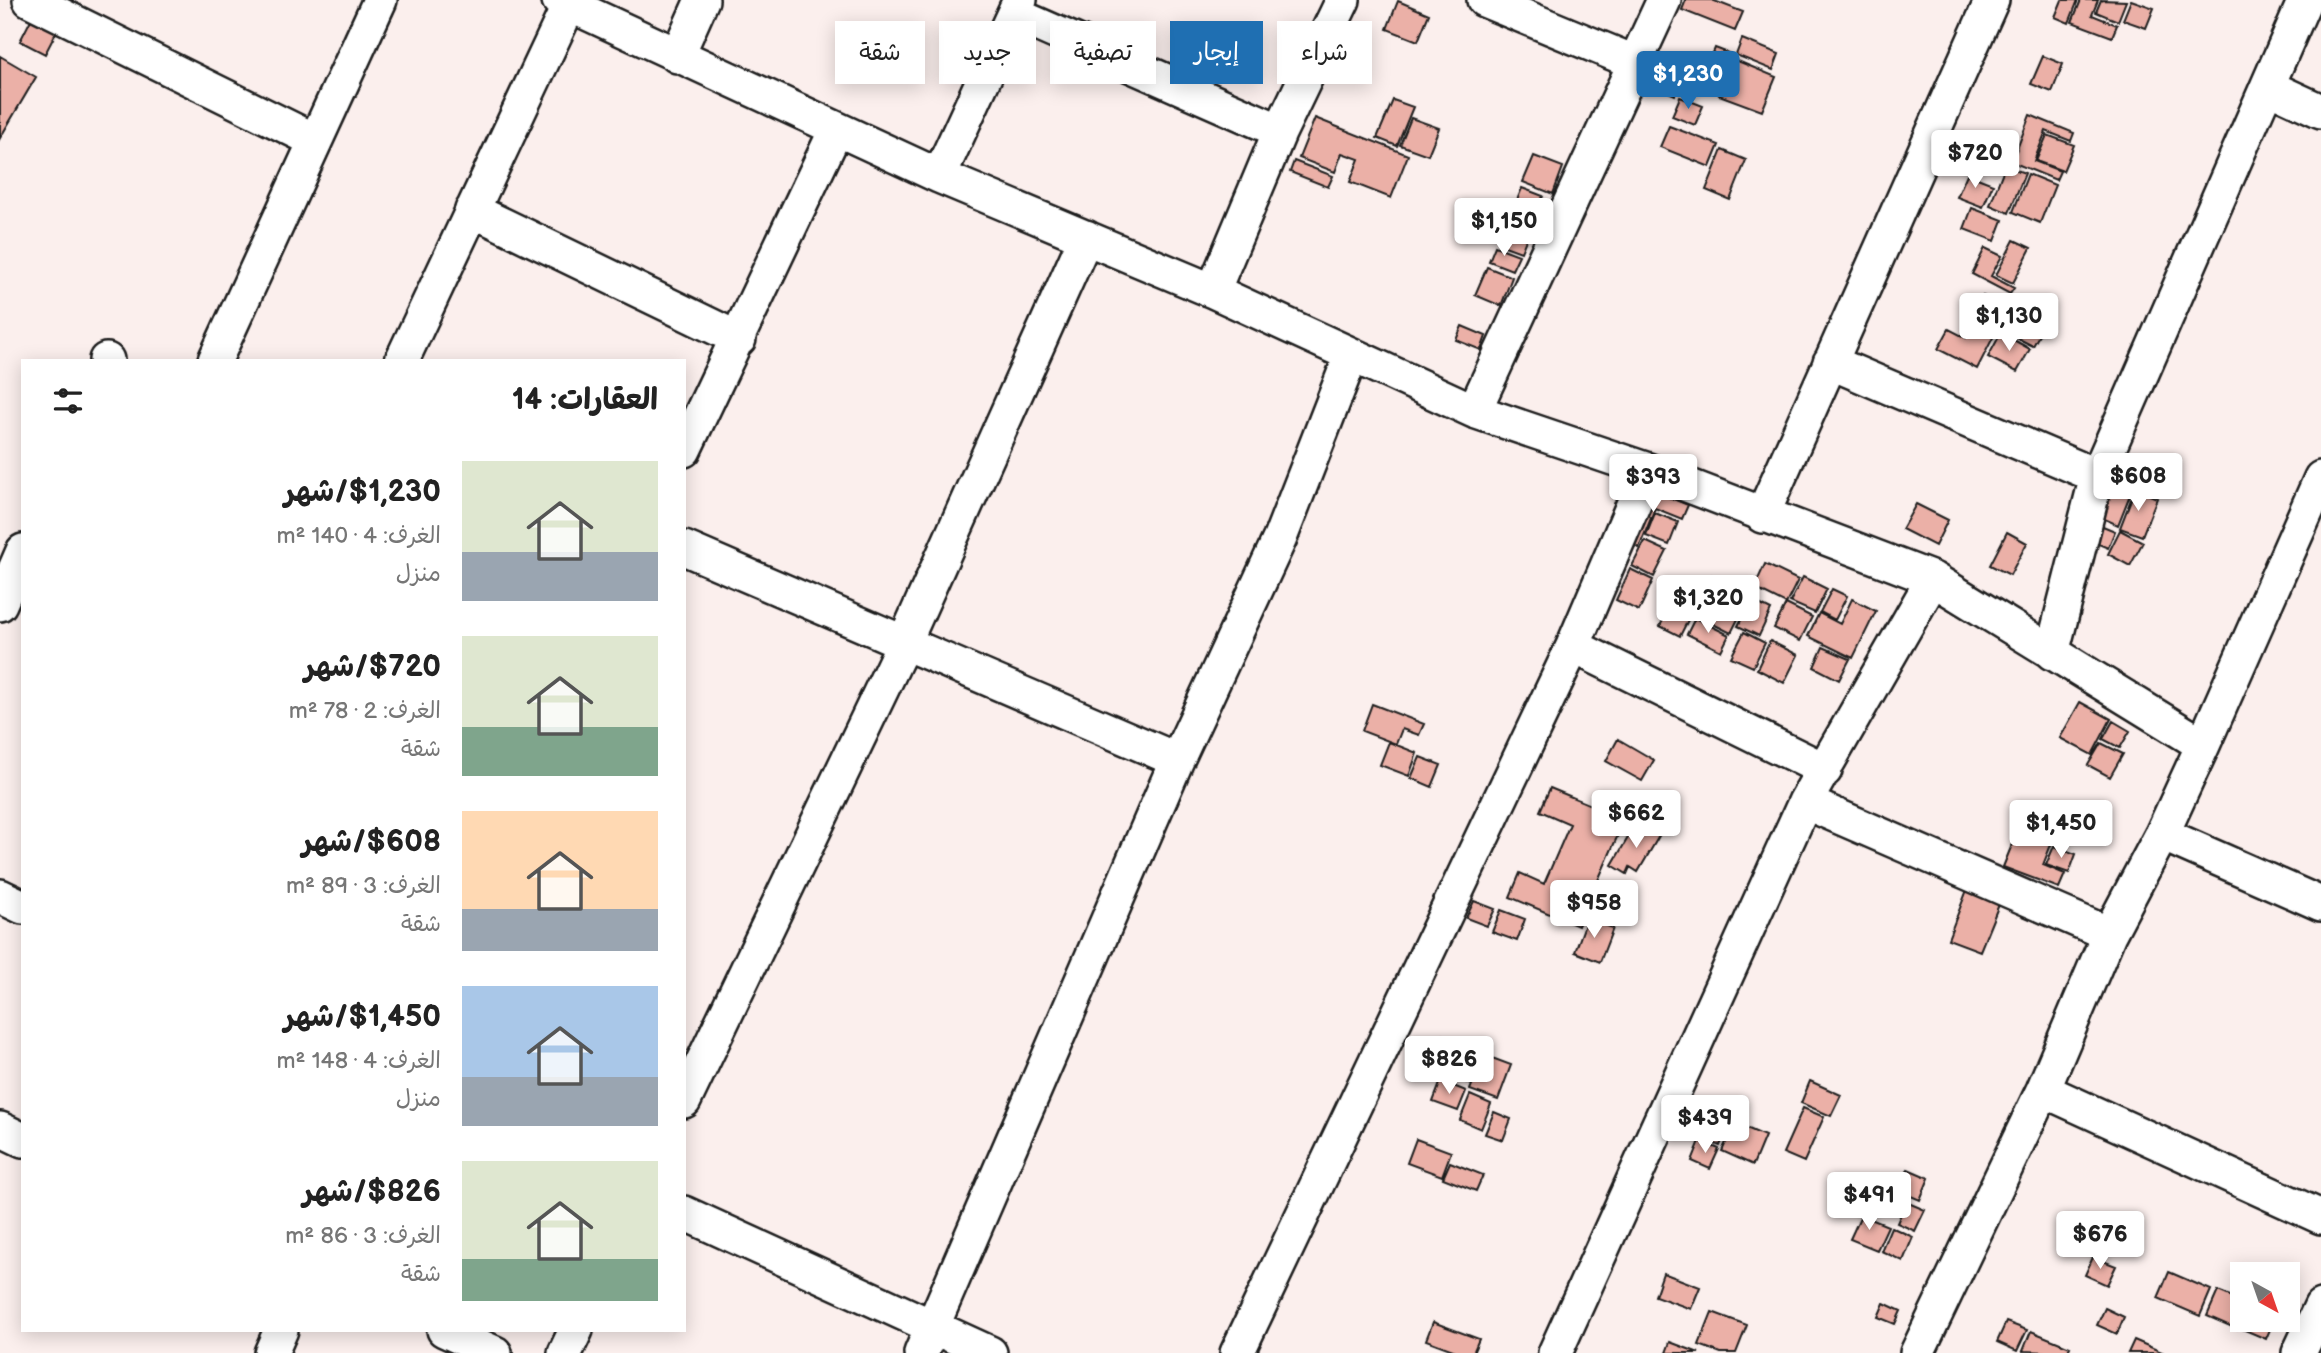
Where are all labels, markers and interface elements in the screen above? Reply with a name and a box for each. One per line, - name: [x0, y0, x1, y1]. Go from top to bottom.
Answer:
- chip: شقة: [835, 21, 925, 84]
- chip: جديد: [939, 21, 1036, 84]
- chip: تصفية: [1050, 21, 1156, 84]
- chip: إيجار: [1170, 21, 1263, 84]
- chip: شراء: [1277, 21, 1372, 84]
- pin: $1,230: [1631, 52, 1745, 111]
- text: $1,230: [1653, 60, 1723, 88]
- pin: $720: [1934, 130, 2016, 190]
- text: $720: [1947, 139, 2003, 167]
- pin: $1,150: [1447, 198, 1561, 258]
- text: $1,150: [1470, 207, 1538, 235]
- pin: $1,130: [1952, 294, 2066, 353]
- text: $1,130: [1975, 302, 2043, 330]
- icon: filters: [49, 382, 87, 420]
- text: العقارات: 14: [512, 382, 658, 418]
- pin: $393: [1612, 454, 1694, 514]
- pin: $608: [2097, 454, 2179, 513]
- text: $608: [2109, 462, 2167, 490]
- text: $393: [1625, 463, 1681, 491]
- text: $1,230/شهر: [284, 474, 441, 510]
- icon: home: [518, 489, 602, 573]
- text: الغرف: 4 · 140 m²: [276, 522, 441, 550]
- text: منزل: [396, 560, 441, 588]
- pin: $1,320: [1651, 576, 1765, 635]
- text: $1,320: [1672, 584, 1744, 612]
- text: $720/شهر: [304, 649, 441, 685]
- icon: home: [518, 664, 602, 748]
- text: الغرف: 2 · 78 m²: [289, 697, 441, 725]
- text: شقة: [401, 735, 441, 763]
- pin: $662: [1595, 790, 1677, 850]
- text: $662: [1608, 799, 1664, 827]
- pin: $1,450: [2004, 800, 2118, 860]
- text: $1,450: [2025, 809, 2097, 837]
- text: $608/شهر: [302, 824, 441, 860]
- icon: home: [518, 839, 602, 923]
- text: الغرف: 3 · 89 m²: [286, 872, 441, 900]
- pin: $958: [1553, 880, 1635, 940]
- text: $958: [1566, 889, 1622, 917]
- text: شقة: [401, 910, 441, 938]
- text: $1,450/شهر: [284, 999, 441, 1035]
- icon: home: [518, 1014, 602, 1098]
- pin: $826: [1408, 1036, 1490, 1096]
- text: $826: [1421, 1045, 1477, 1073]
- text: الغرف: 4 · 148 m²: [277, 1047, 441, 1075]
- text: منزل: [396, 1085, 441, 1113]
- pin: $439: [1664, 1096, 1746, 1155]
- text: $439: [1677, 1104, 1733, 1132]
- pin: $491: [1828, 1172, 1910, 1232]
- text: $826/شهر: [303, 1174, 441, 1210]
- text: $491: [1843, 1181, 1895, 1209]
- icon: home: [518, 1189, 602, 1273]
- pin: $676: [2059, 1212, 2141, 1271]
- text: $676: [2072, 1220, 2128, 1248]
- text: الغرف: 3 · 86 m²: [285, 1222, 441, 1250]
- text: شقة: [401, 1260, 441, 1288]
- north arrow: [2230, 1262, 2300, 1332]
- map controls: [2230, 1262, 2300, 1332]

